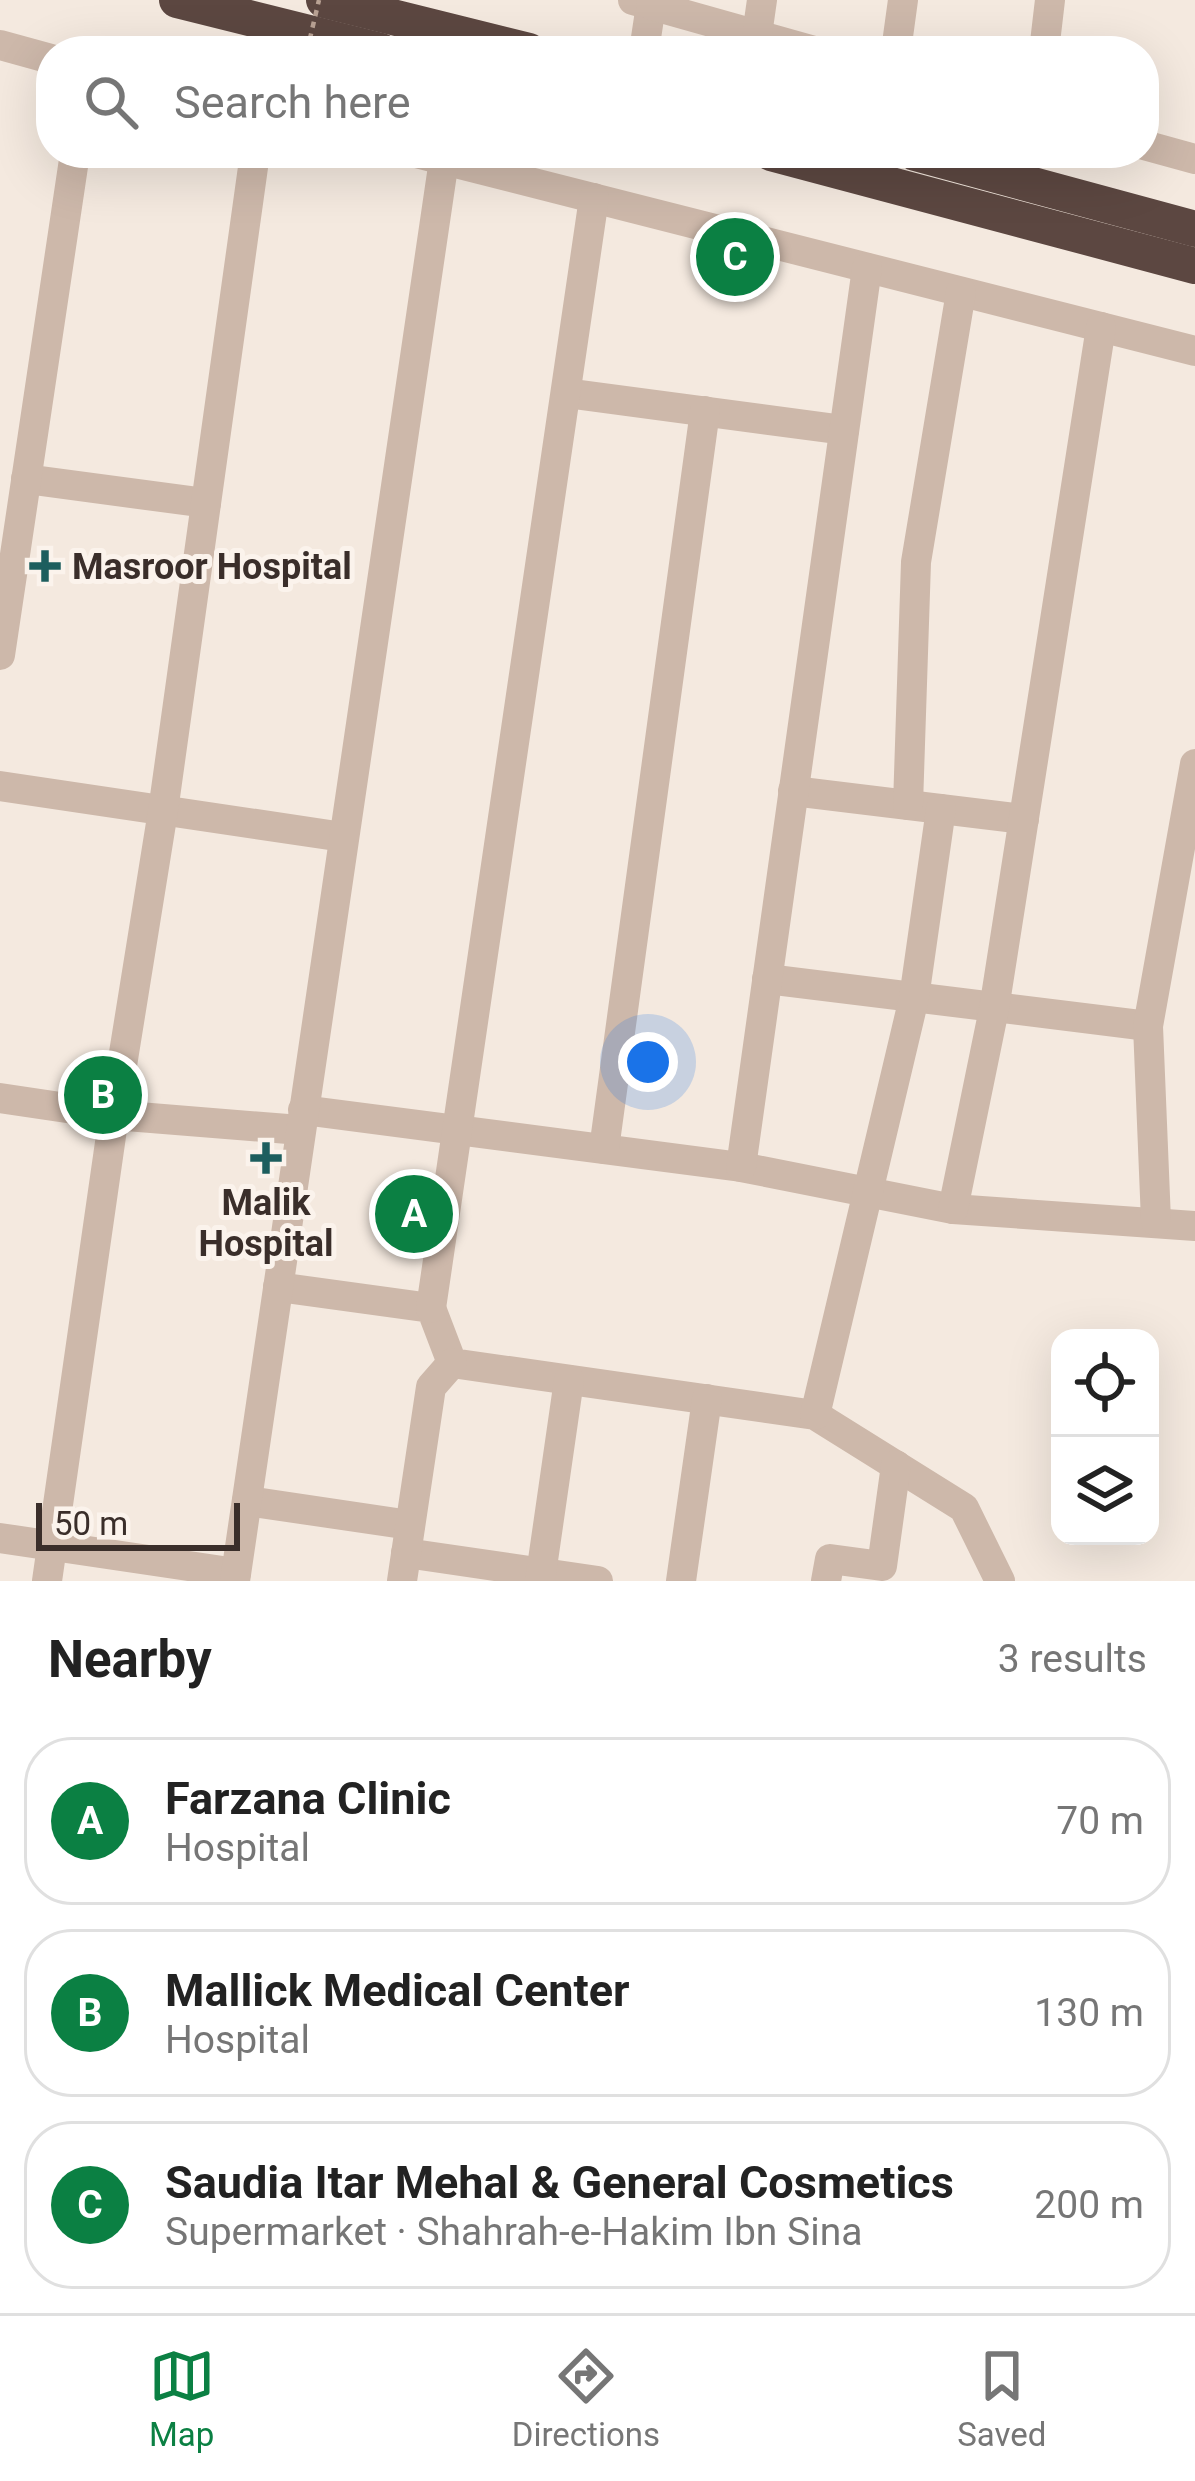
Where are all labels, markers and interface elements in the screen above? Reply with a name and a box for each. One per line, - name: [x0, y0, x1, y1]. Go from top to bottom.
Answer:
- search box: [36, 36, 1159, 168]
- icon: search: [78, 69, 144, 135]
- text: Search here: [174, 76, 411, 129]
- pin: C: [696, 212, 774, 302]
- place label: Masroor Hospital: [72, 546, 352, 588]
- marker: Masroor Hospital: [29, 550, 61, 582]
- your location: [618, 1032, 678, 1092]
- pin: B: [64, 1050, 142, 1140]
- marker: Malik Hospital: [250, 1142, 282, 1174]
- pin: A: [375, 1169, 453, 1259]
- place label: Malik Hospital: [199, 1182, 333, 1265]
- map controls: [1051, 1329, 1159, 1545]
- button: locate: [1051, 1329, 1159, 1437]
- button: layers: [1051, 1437, 1159, 1545]
- scale bar: [36, 1497, 240, 1550]
- text: 50 m: [54, 1504, 128, 1543]
- text: Nearby: [48, 1630, 212, 1689]
- text: 3 results: [998, 1636, 1147, 1682]
- text: Farzana Clinic: [165, 1772, 451, 1825]
- text: A: [77, 1798, 103, 1844]
- text: 70 m: [1056, 1798, 1144, 1844]
- text: Hospital: [165, 1825, 310, 1871]
- text: Mallick Medical Center: [165, 1964, 629, 2017]
- text: B: [78, 1990, 102, 2036]
- text: 130 m: [1034, 1990, 1144, 2036]
- text: Hospital: [165, 2017, 310, 2063]
- text: Saudia Itar Mehal & General Cosmetics: [165, 2156, 954, 2209]
- text: C: [77, 2182, 103, 2228]
- text: 200 m: [1034, 2182, 1144, 2228]
- text: Supermarket · Shahrah-e-Hakim Ibn Sina: [165, 2209, 862, 2255]
- tab: Map: [149, 2343, 215, 2454]
- tab: Directions: [512, 2343, 660, 2454]
- tab: Saved: [957, 2343, 1046, 2454]

